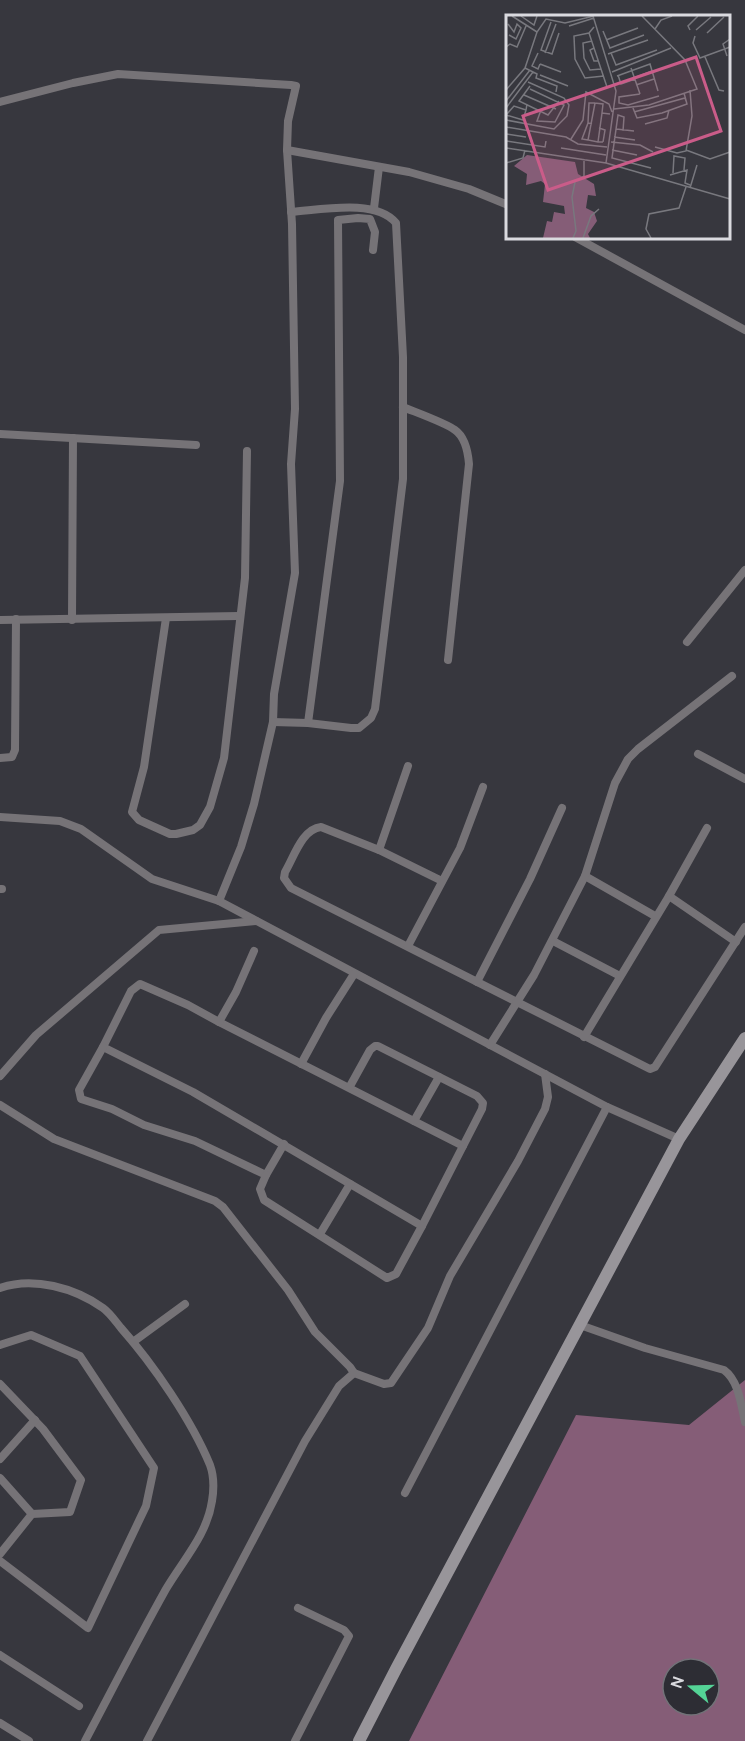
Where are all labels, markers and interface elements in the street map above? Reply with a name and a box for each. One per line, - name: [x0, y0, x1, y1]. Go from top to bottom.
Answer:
- inset map: [506, 15, 730, 238]
- north arrow: [661, 1657, 721, 1717]
- text: N: [666, 1674, 688, 1691]

